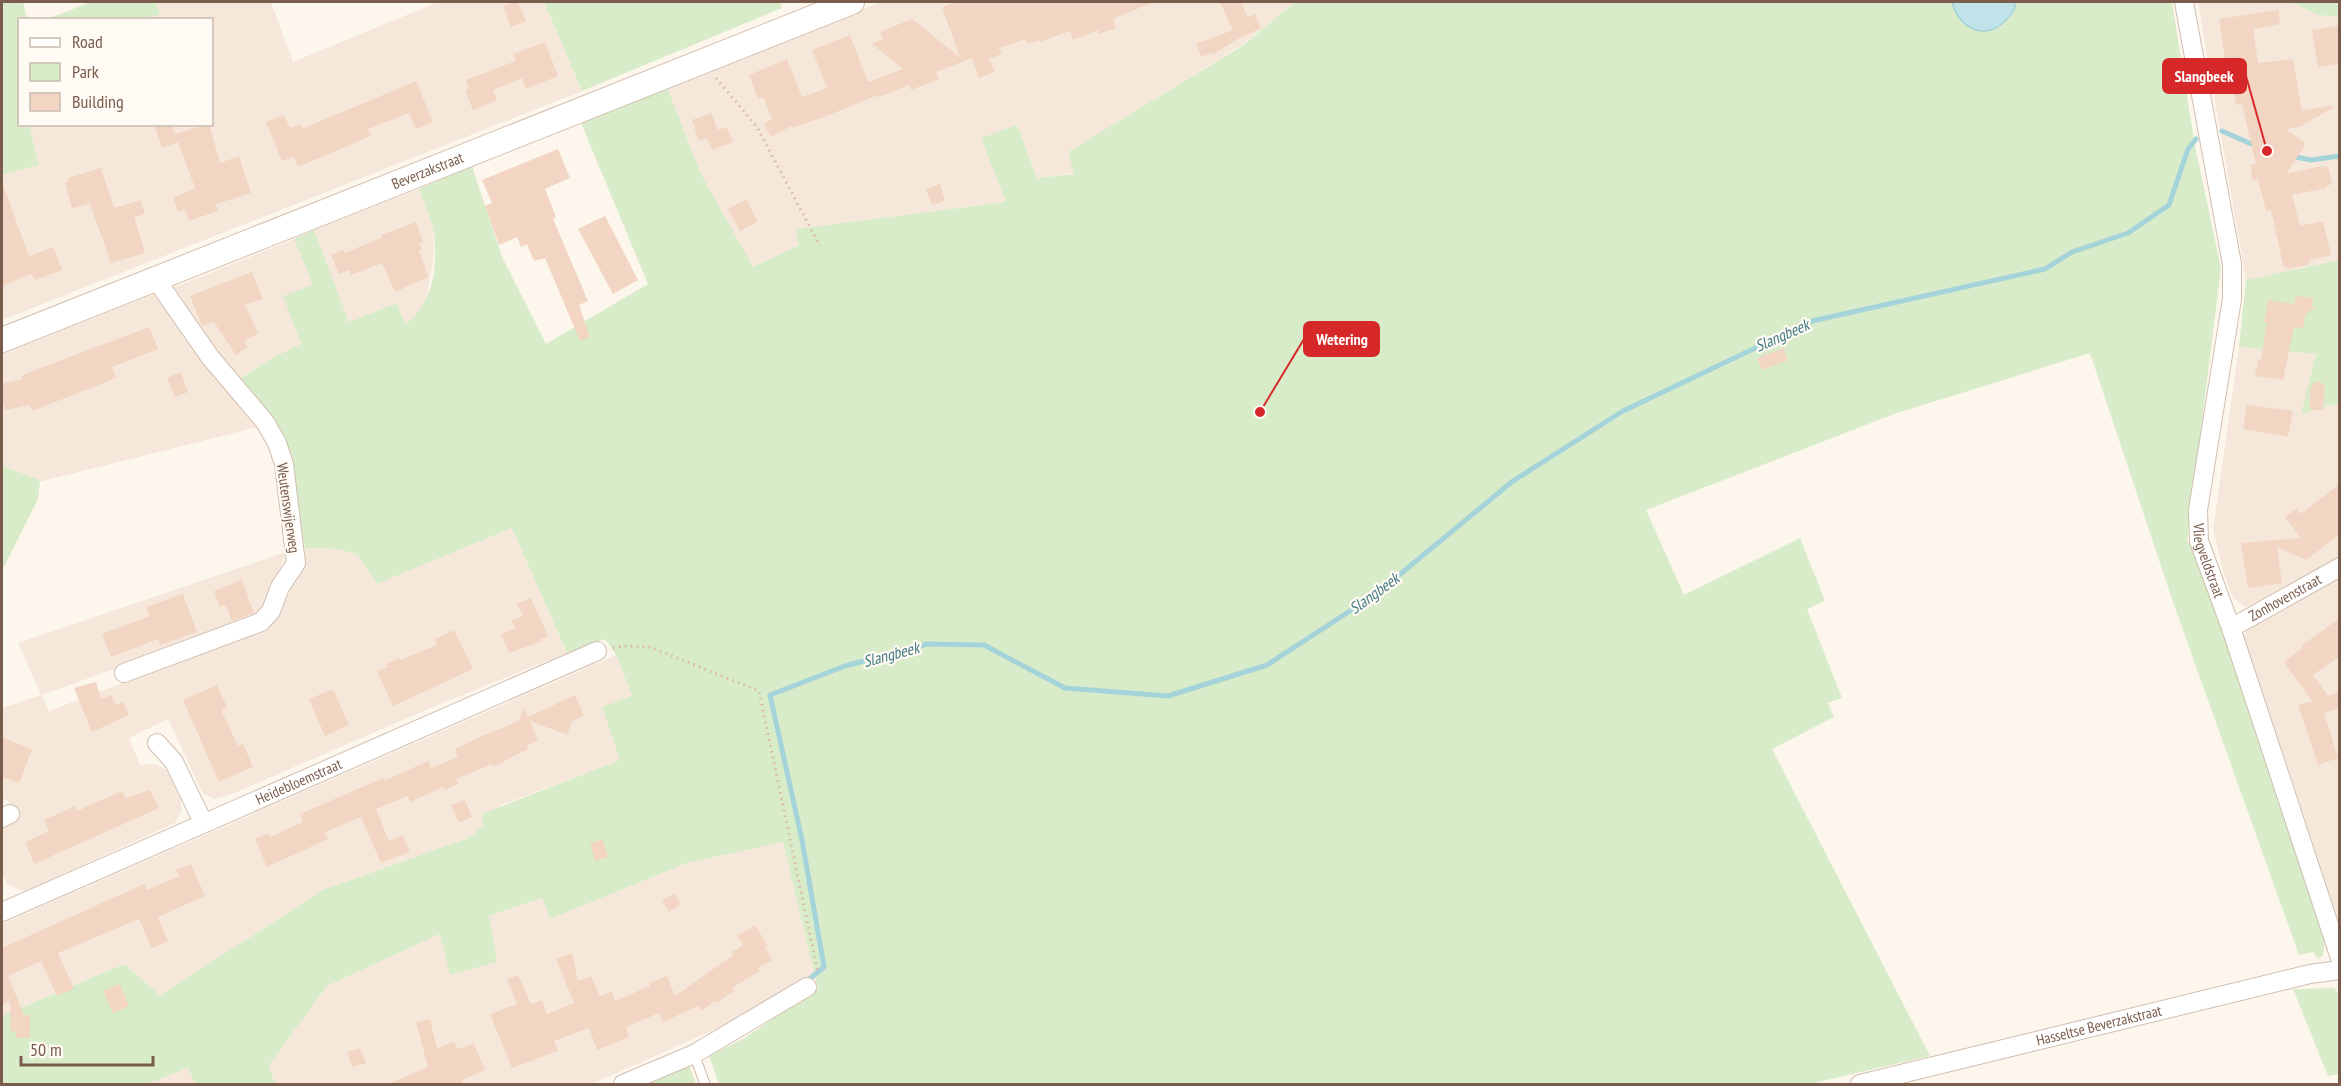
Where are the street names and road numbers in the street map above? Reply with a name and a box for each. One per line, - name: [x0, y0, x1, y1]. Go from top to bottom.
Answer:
- street label: Beverzakstraat: [389, 147, 466, 193]
- street label: Weutenswijerweg: [273, 462, 304, 554]
- street label: Vliegveldstraat: [2189, 522, 2229, 600]
- street label: Zonhovenstraat: [2245, 569, 2324, 625]
- street label: Heidebloemstraat: [252, 754, 345, 809]
- street label: Hasseltse Beverzakstraat: [2034, 1001, 2164, 1050]

